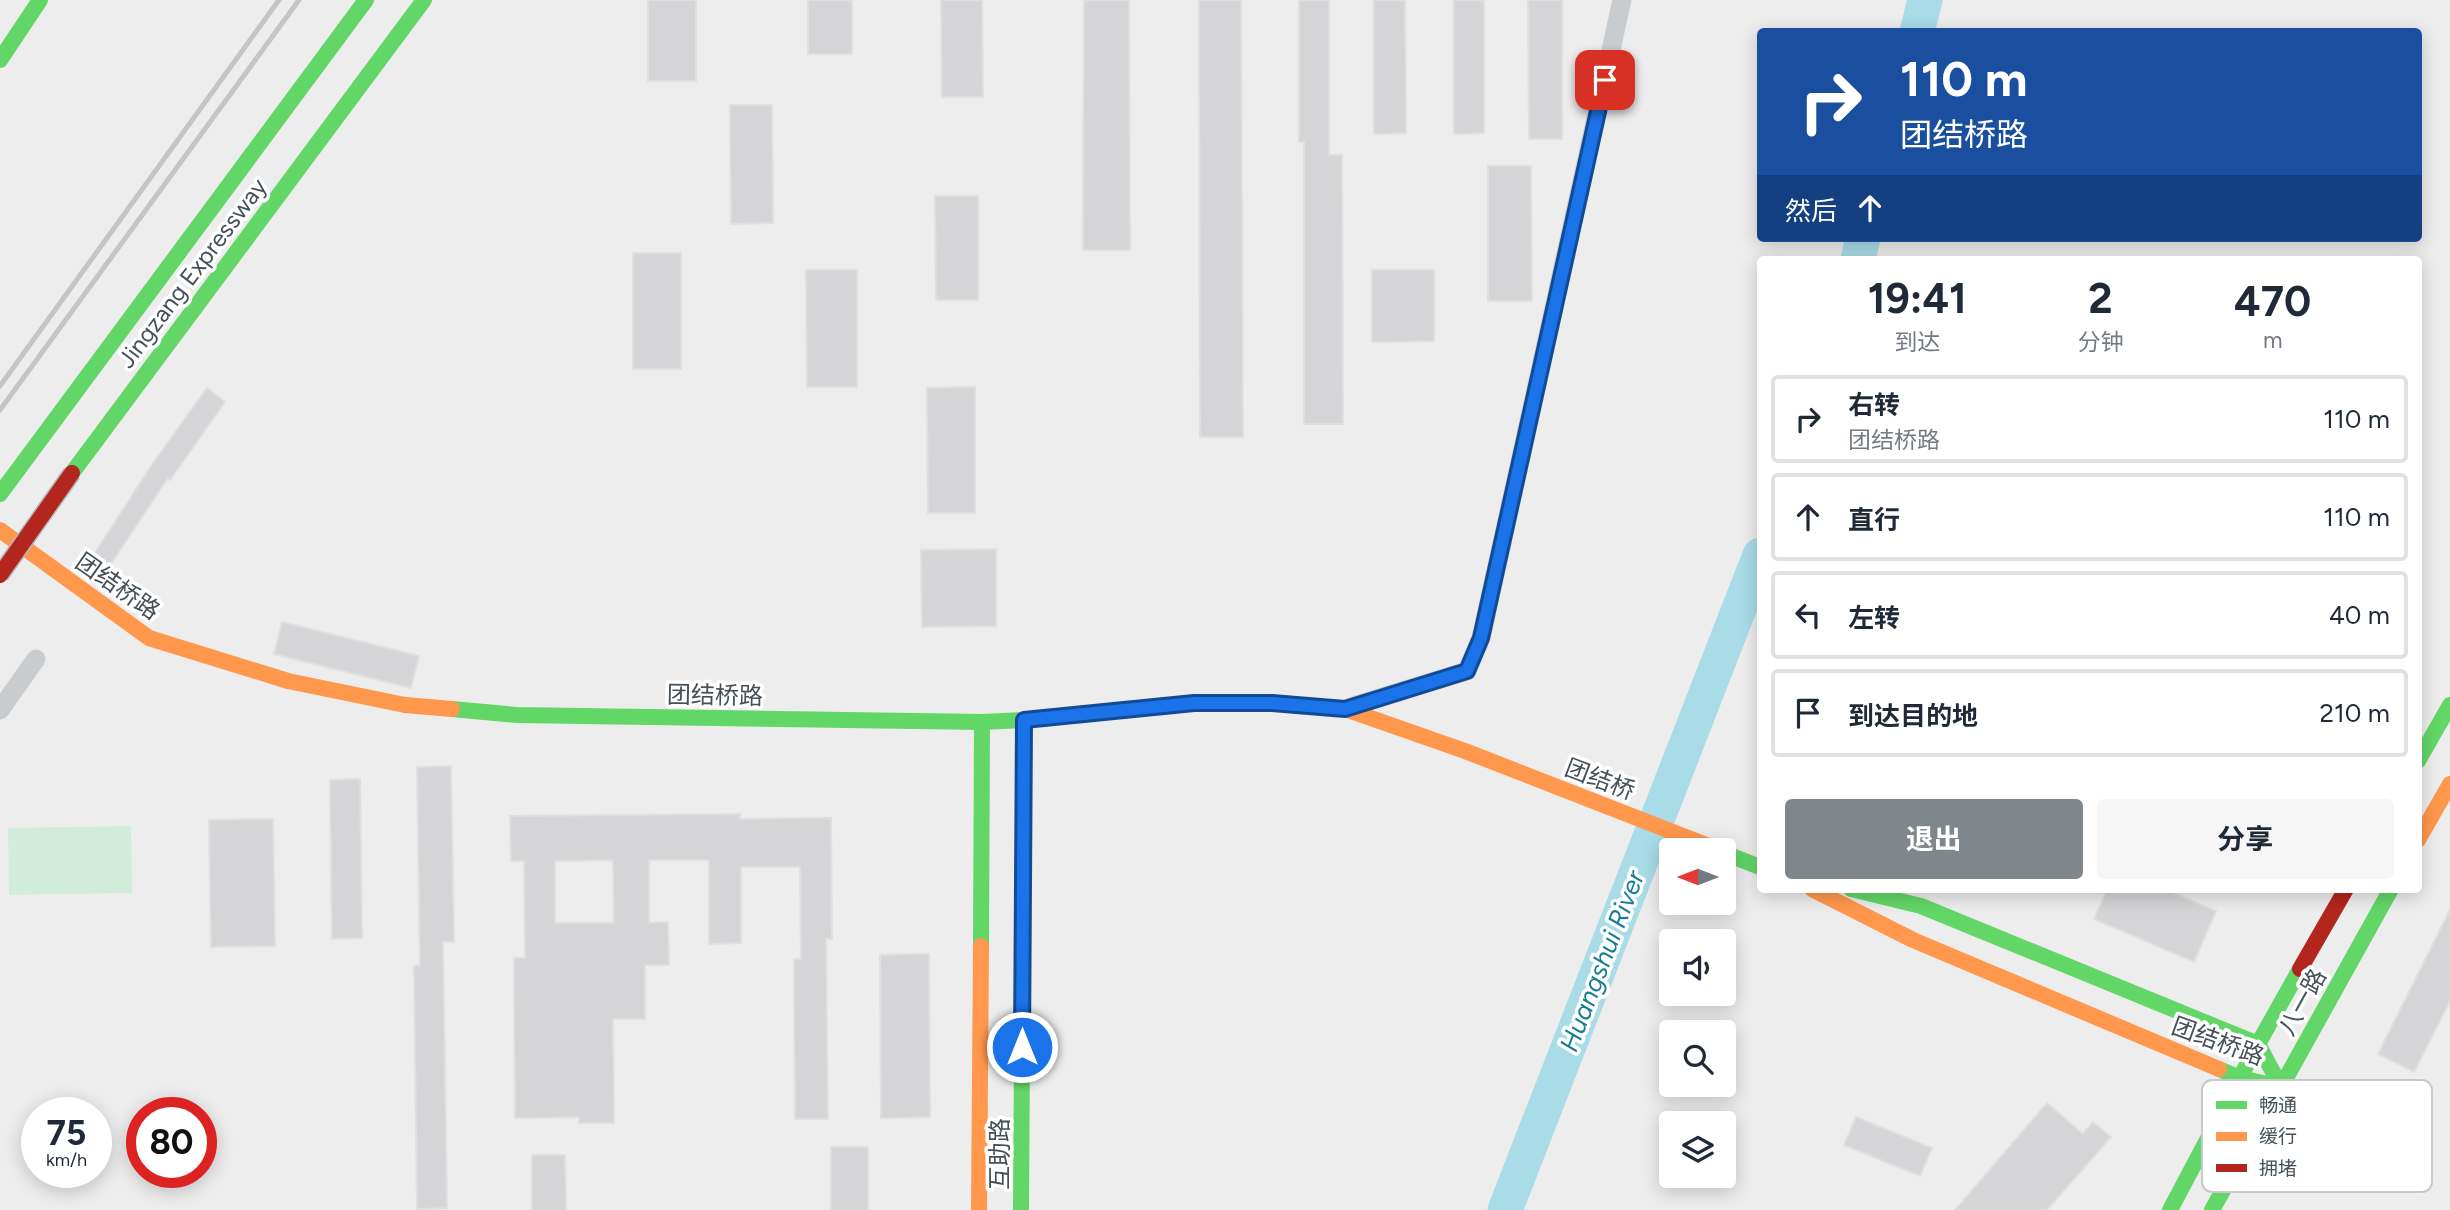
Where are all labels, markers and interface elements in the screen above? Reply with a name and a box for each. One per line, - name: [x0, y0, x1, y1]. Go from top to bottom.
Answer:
- text: 110 m: [1900, 49, 2028, 108]
- pin: [1575, 50, 1635, 110]
- icon: right: [1785, 56, 1876, 147]
- icon: arrive: [1586, 61, 1624, 99]
- text: 团结桥路: [1900, 116, 2028, 154]
- street label: Jingzang Expressway: [111, 172, 273, 373]
- icon: ahead: [1851, 189, 1889, 227]
- text: 然后: [1785, 195, 1837, 227]
- text: 19:41: [1868, 273, 1967, 324]
- text: 2: [2088, 273, 2113, 324]
- text: 470: [2234, 276, 2311, 327]
- text: m: [2263, 326, 2282, 354]
- text: 到达: [1894, 328, 1940, 356]
- text: 分钟: [2077, 328, 2123, 356]
- text: 右转: [1848, 389, 1900, 421]
- icon: right: [1789, 400, 1827, 438]
- text: 110 m: [2323, 403, 2390, 435]
- text: 团结桥路: [1848, 426, 1940, 454]
- icon: ahead: [1789, 498, 1827, 536]
- text: 110 m: [2323, 501, 2390, 533]
- text: 直行: [1848, 504, 1900, 536]
- street label: 团结桥路: [70, 547, 166, 625]
- icon: left: [1789, 596, 1827, 634]
- text: 40 m: [2329, 599, 2390, 631]
- text: 左转: [1848, 602, 1900, 634]
- street label: 团结桥路: [667, 680, 763, 710]
- icon: arrive: [1789, 694, 1827, 732]
- text: 210 m: [2320, 697, 2390, 729]
- text: 到达目的地: [1848, 700, 1978, 732]
- street label: 团结桥: [1561, 753, 1639, 805]
- button: 退出: [1785, 799, 2083, 879]
- button: 分享: [2097, 799, 2394, 879]
- north arrow: [1659, 838, 1736, 915]
- map controls: [1659, 838, 1736, 1188]
- water label: Huangshui River: [1553, 865, 1652, 1056]
- button: sound: [1659, 929, 1736, 1006]
- street label: 八一路: [2272, 963, 2332, 1041]
- position arrow: [985, 1010, 1059, 1084]
- street label: 团结桥路: [2168, 1011, 2268, 1071]
- button: search: [1659, 1020, 1736, 1097]
- legend: [2202, 1080, 2432, 1192]
- text: 畅通: [2259, 1094, 2297, 1117]
- speed limit sign: 80: [126, 1097, 217, 1188]
- button: layers: [1659, 1111, 1736, 1188]
- text: 75: [47, 1112, 86, 1154]
- street label: 互助路: [985, 1118, 1014, 1190]
- text: 缓行: [2259, 1125, 2297, 1148]
- text: km/h: [46, 1149, 87, 1171]
- text: 拥堵: [2259, 1157, 2297, 1180]

